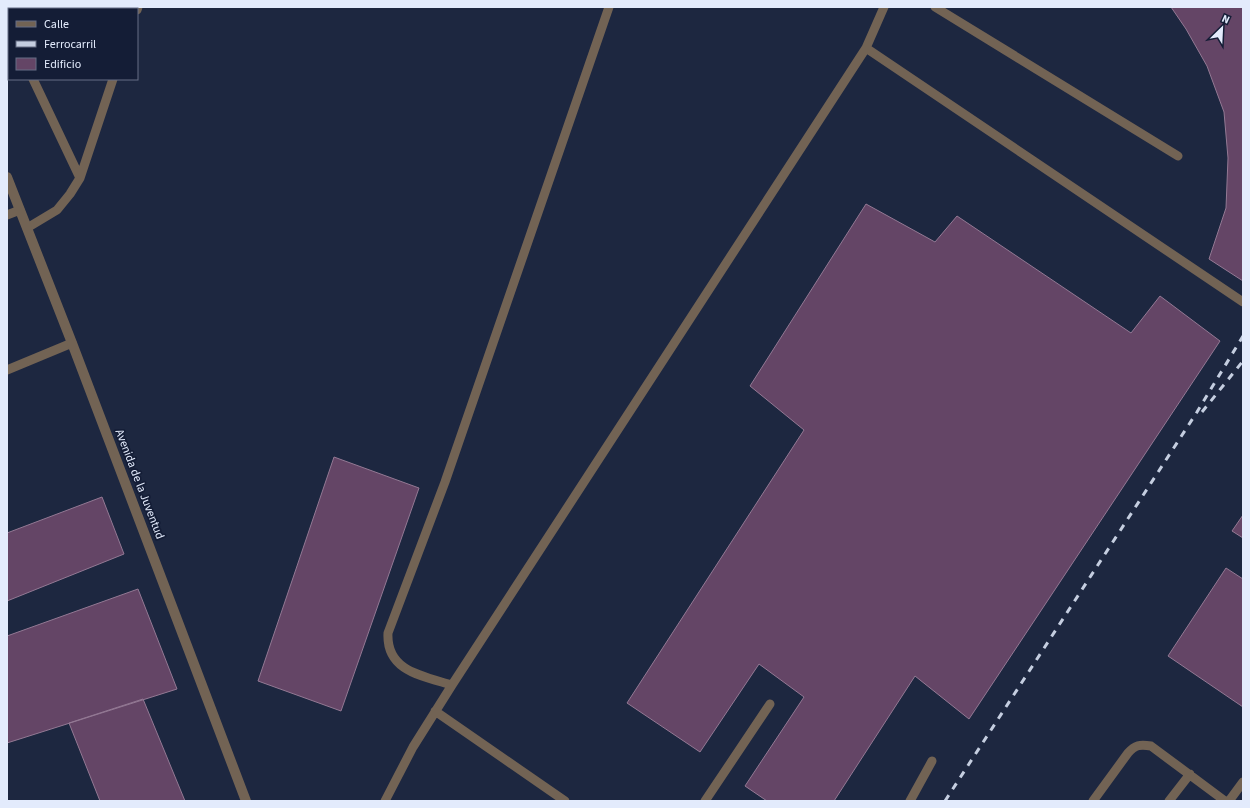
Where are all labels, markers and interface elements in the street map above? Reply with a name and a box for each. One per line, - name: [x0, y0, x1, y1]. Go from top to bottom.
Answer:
- legend: [8, 8, 138, 80]
- north arrow: [1202, 8, 1242, 48]
- text: N: [1219, 11, 1232, 28]
- text: Calle: [44, 16, 69, 33]
- text: Ferrocarril: [44, 36, 96, 53]
- text: Edificio: [44, 56, 81, 73]
- street label: Avenida de la Juventud: [111, 427, 168, 542]

